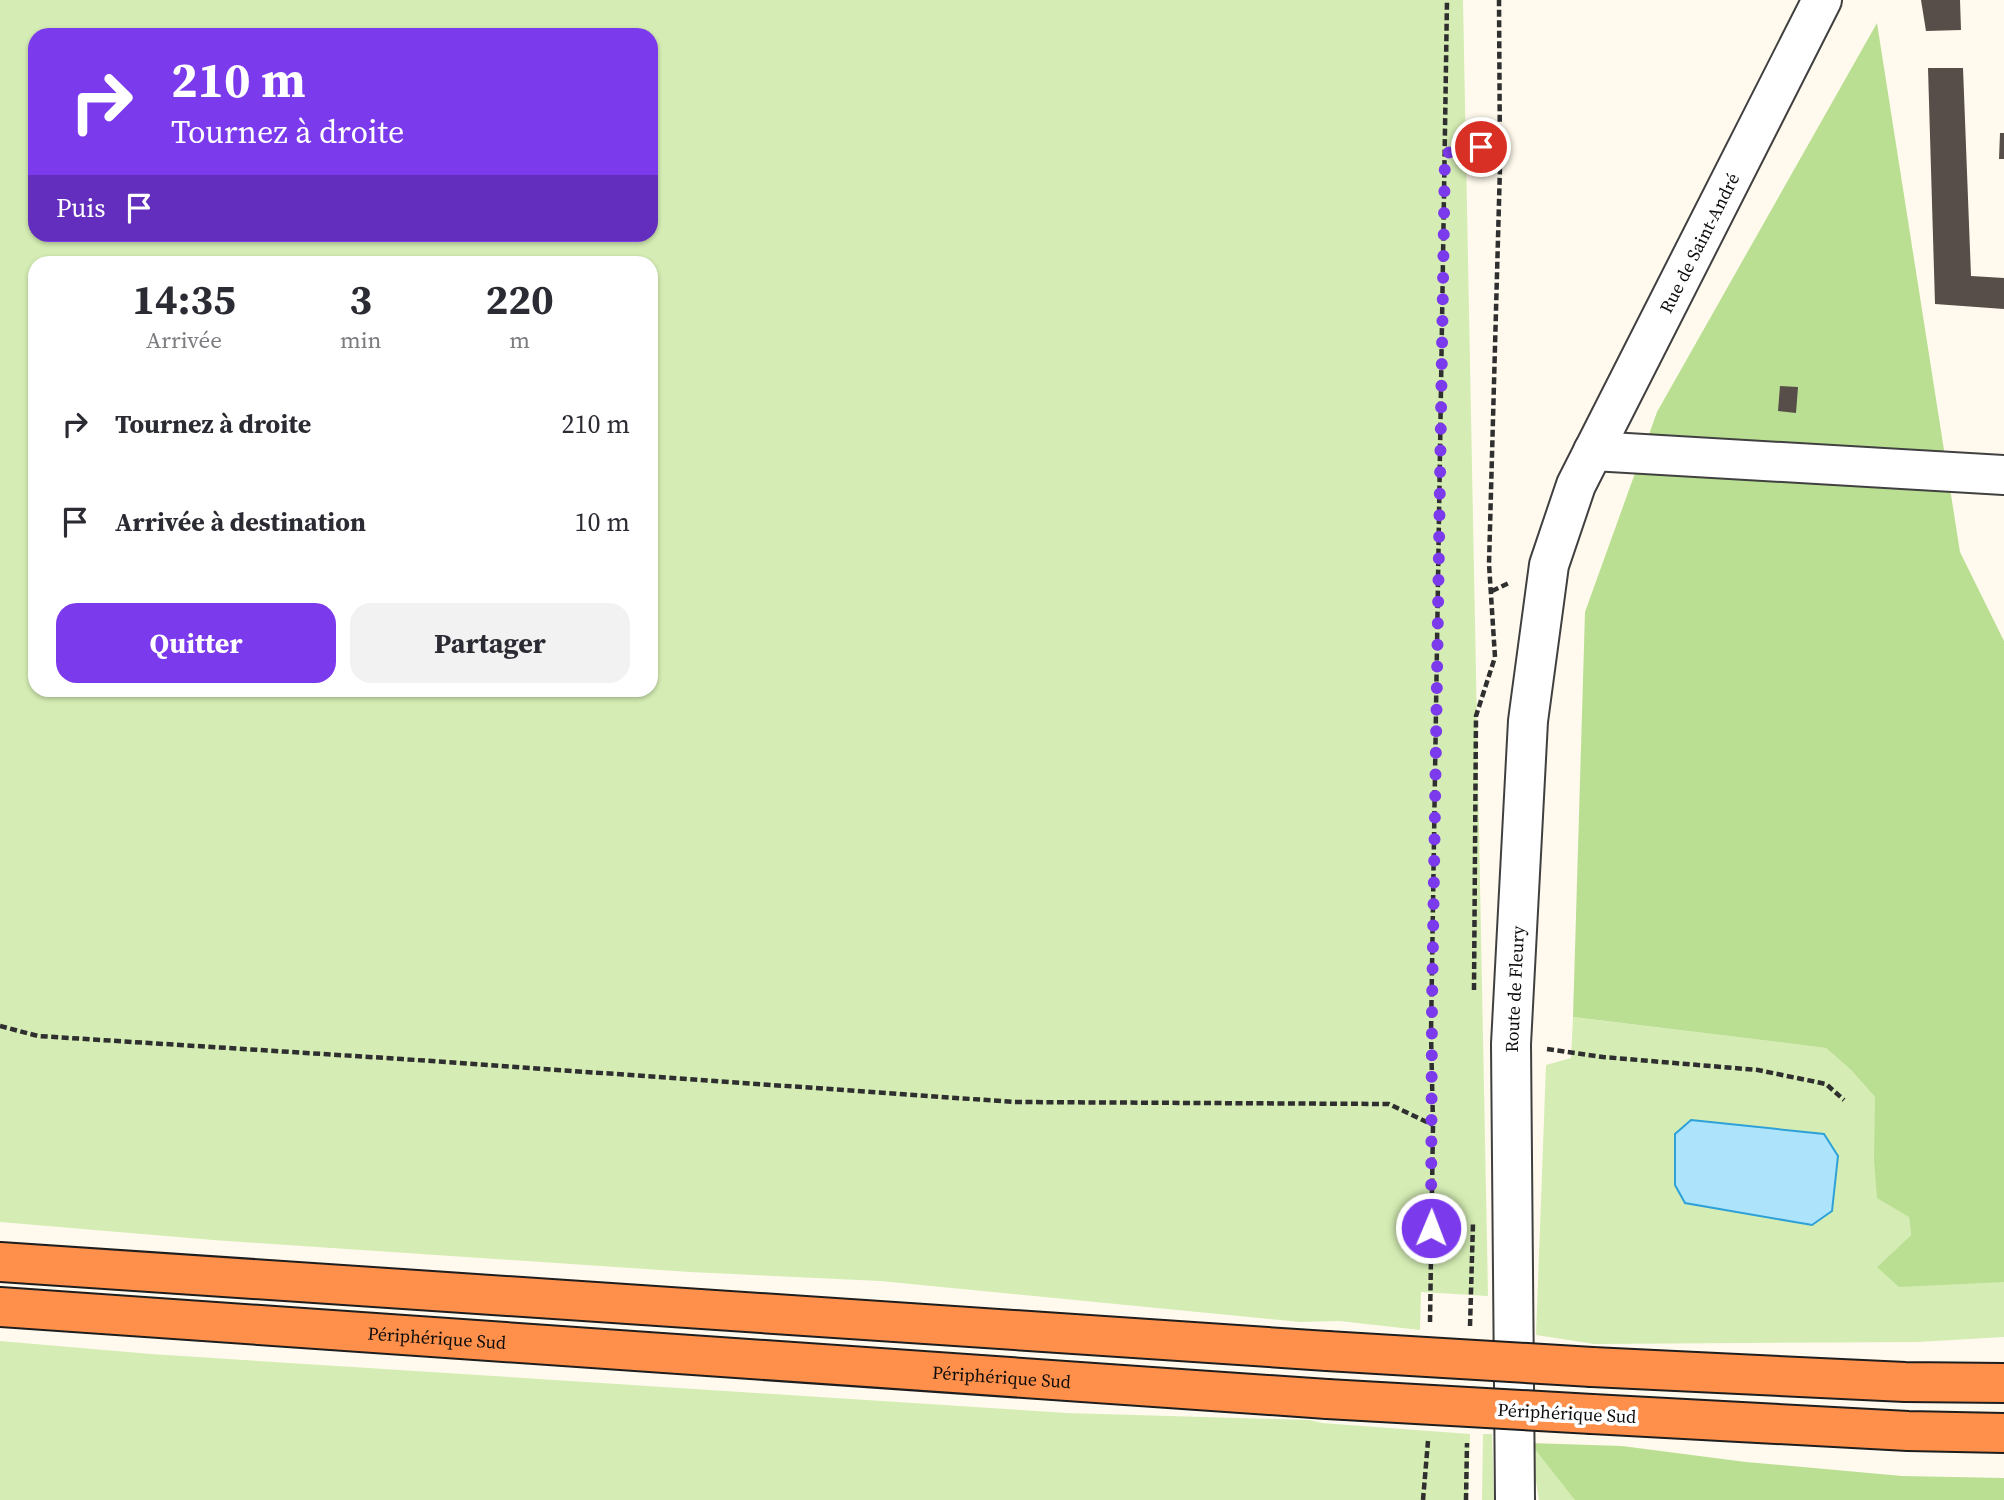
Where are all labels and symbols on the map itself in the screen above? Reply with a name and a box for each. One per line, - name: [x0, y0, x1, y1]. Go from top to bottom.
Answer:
- pin: [1451, 117, 1511, 177]
- street label: Rue de Saint-André: [1653, 168, 1745, 317]
- street label: Route de Fleury: [1498, 924, 1530, 1053]
- position arrow: [1394, 1191, 1468, 1265]
- street label: Périphérique Sud: [367, 1320, 507, 1355]
- street label: Périphérique Sud: [931, 1359, 1072, 1394]
- street label: Périphérique Sud: [1497, 1397, 1637, 1429]

